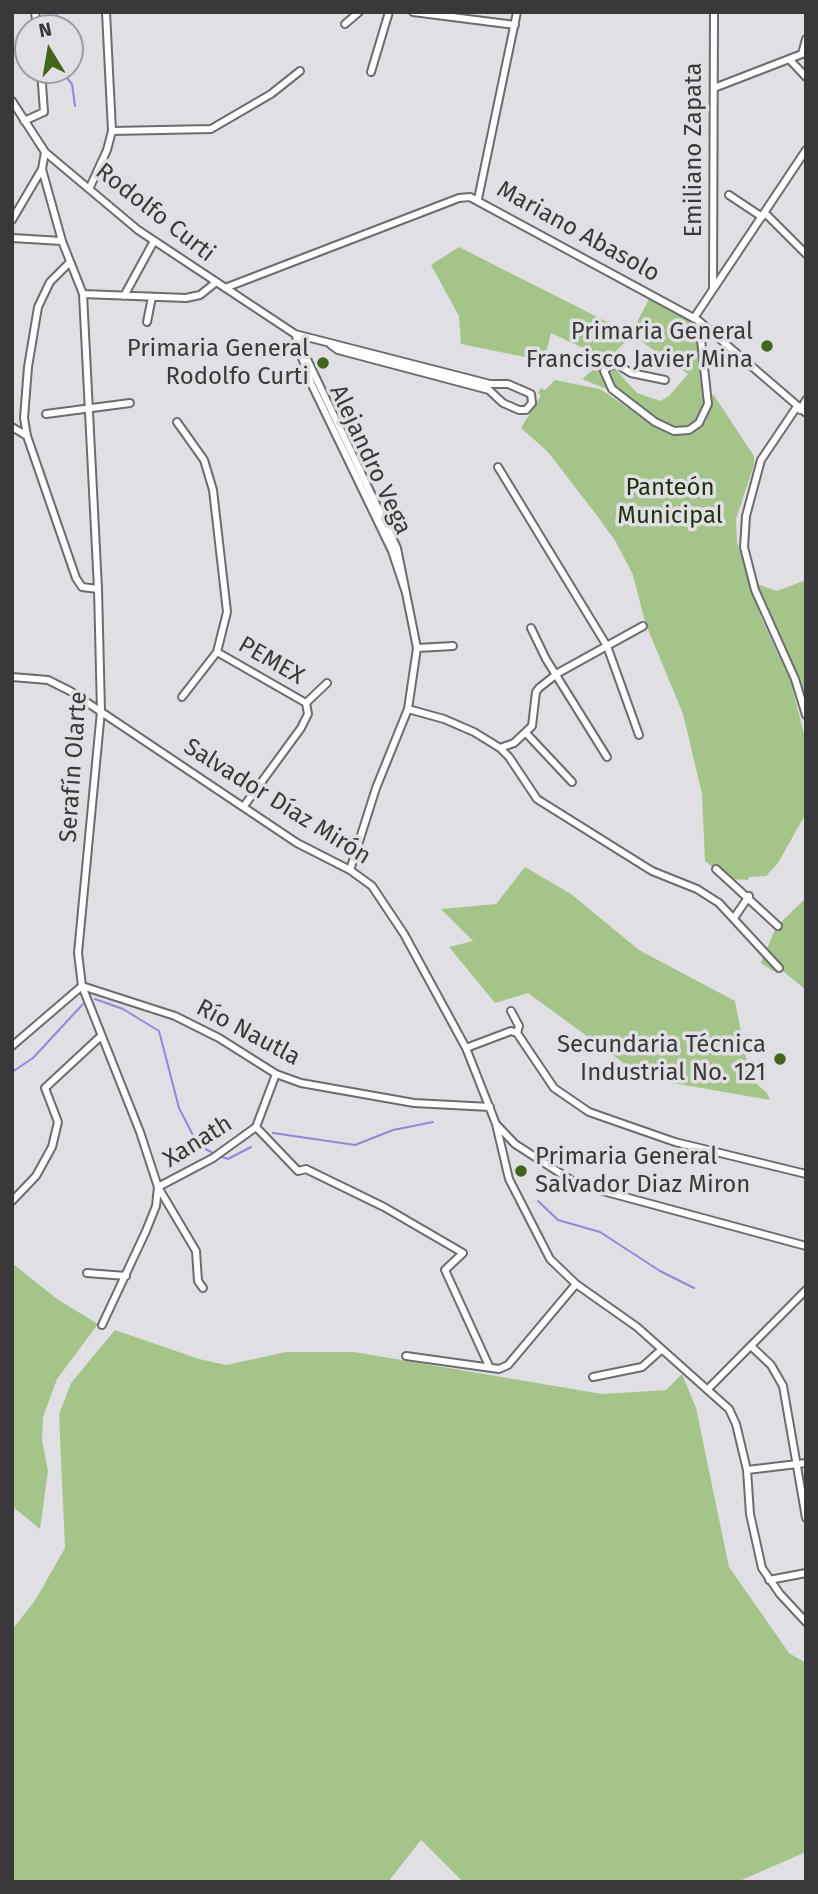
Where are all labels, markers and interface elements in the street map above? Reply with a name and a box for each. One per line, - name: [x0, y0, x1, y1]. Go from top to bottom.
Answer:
- north arrow: [14, 14, 84, 84]
- text: N: [37, 17, 54, 42]
- street label: Emiliano Zapata: [680, 62, 708, 238]
- street label: Rodolfo Curti: [90, 157, 220, 269]
- street label: Mariano Abasolo: [491, 175, 665, 289]
- place label: Primaria General Francisco Javier Mina: [526, 318, 753, 374]
- place label: Primaria General Rodolfo Curti: [127, 335, 309, 391]
- marker: Primaria General Francisco Javier Mina: [759, 338, 775, 354]
- marker: Primaria General Rodolfo Curti: [315, 355, 331, 371]
- street label: Alejandro Vega: [323, 381, 417, 539]
- park label: Panteón Municipal: [617, 474, 723, 530]
- street label: PEMEX: [233, 631, 309, 691]
- street label: Serafín Olarte: [54, 690, 94, 844]
- street label: Salvador Díaz Mirón: [178, 733, 376, 871]
- street label: Río Nautla: [191, 994, 305, 1072]
- place label: Secundaria Técnica Industrial No. 121: [557, 1031, 766, 1087]
- marker: Secundaria Técnica Industrial No. 121: [772, 1051, 788, 1067]
- street label: Xanath: [158, 1110, 238, 1174]
- place label: Primaria General Salvador Diaz Miron: [535, 1143, 750, 1199]
- marker: Primaria General Salvador Diaz Miron: [513, 1163, 529, 1179]

